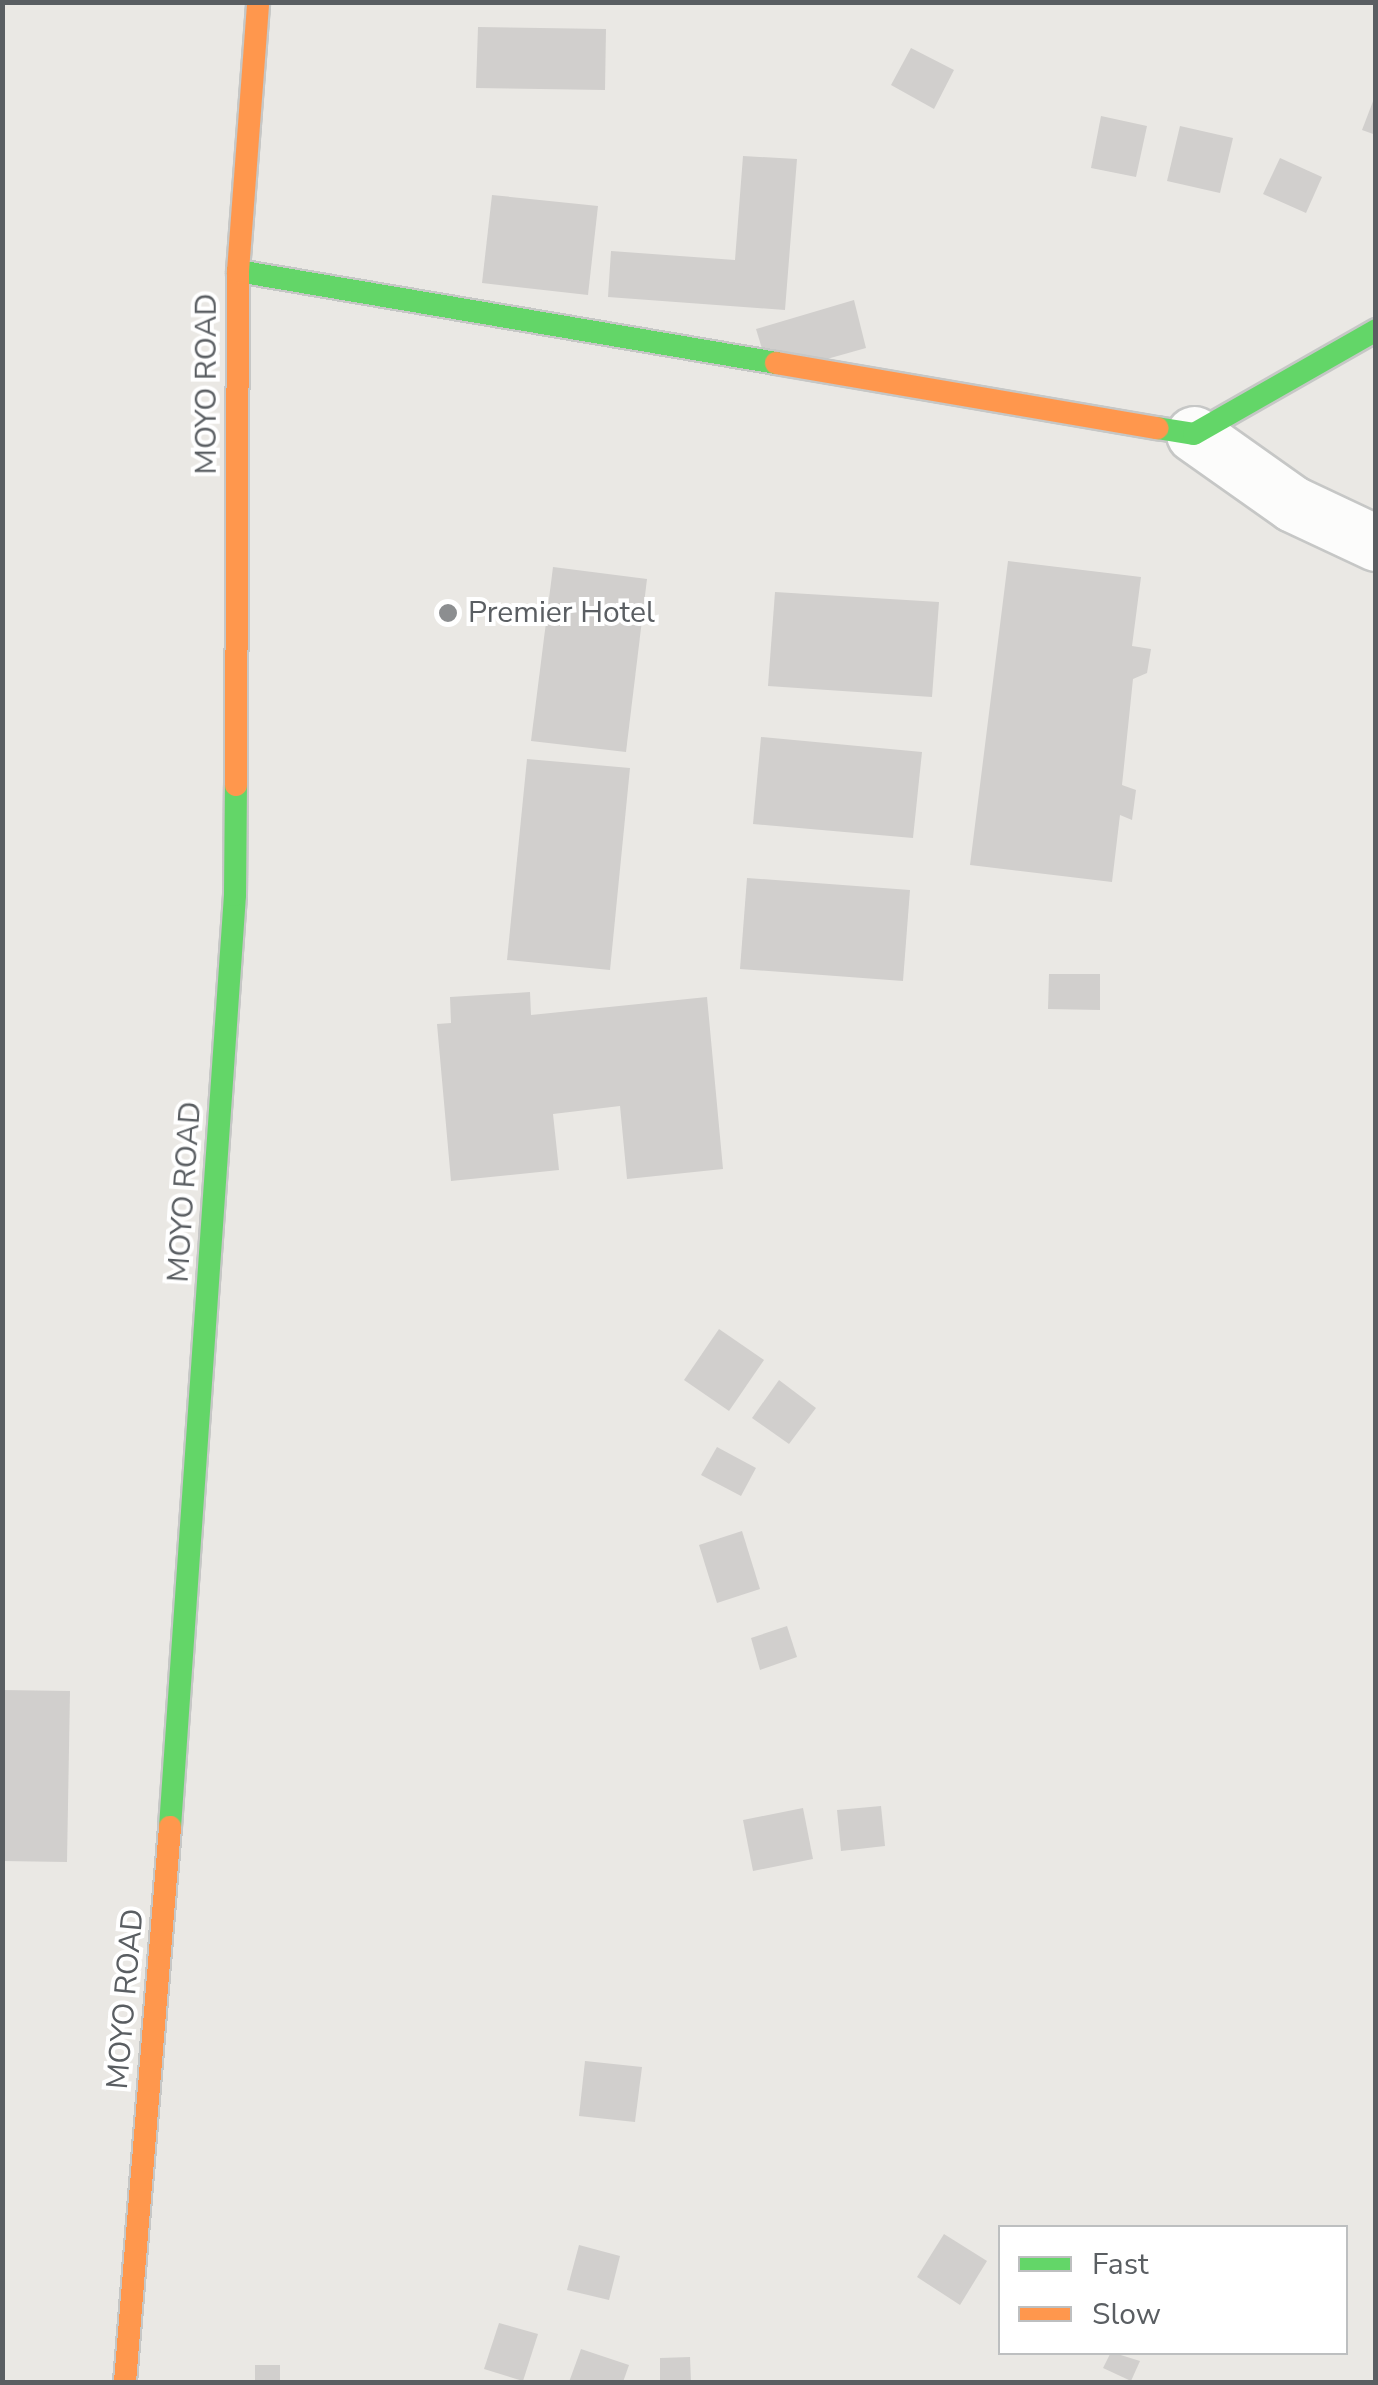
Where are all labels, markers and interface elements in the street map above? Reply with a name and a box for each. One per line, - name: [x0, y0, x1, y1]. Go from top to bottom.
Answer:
- street label: MOYO ROAD: [189, 293, 225, 475]
- place label: Premier Hotel: [468, 595, 655, 631]
- marker: Premier Hotel: [437, 602, 459, 624]
- street label: MOYO ROAD: [161, 1100, 209, 1284]
- street label: MOYO ROAD: [100, 1907, 152, 2091]
- legend: [998, 2225, 1348, 2355]
- text: Fast: [1092, 2244, 1149, 2285]
- text: Slow: [1092, 2294, 1161, 2335]

